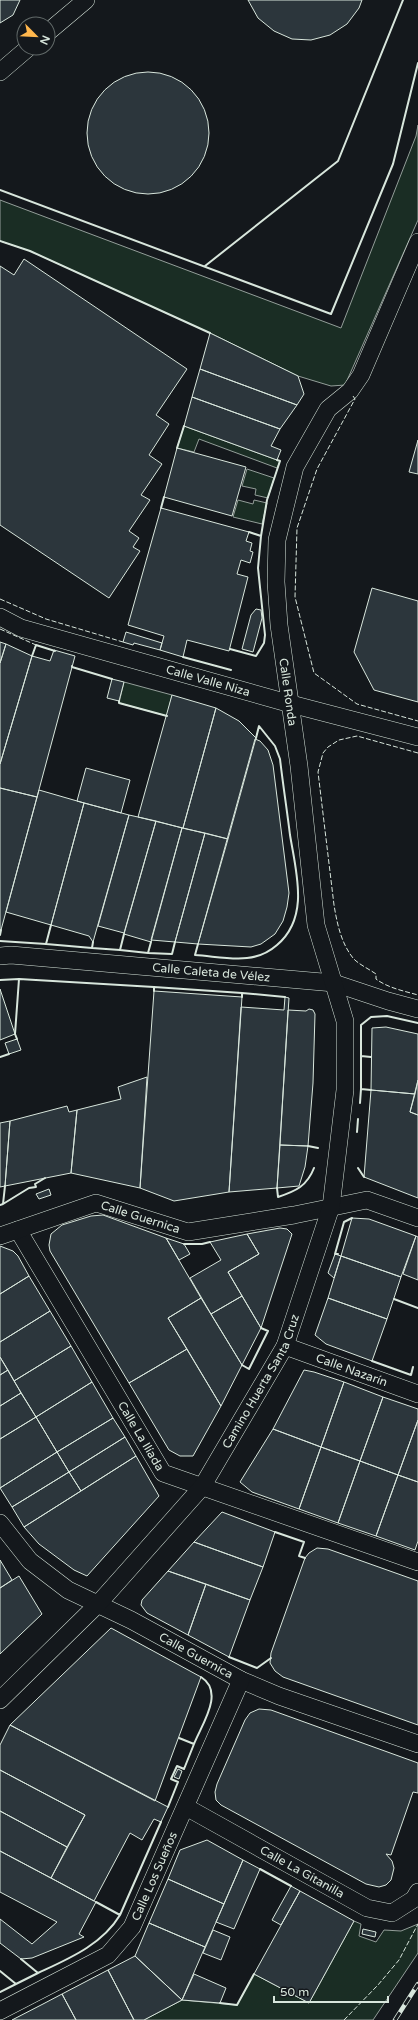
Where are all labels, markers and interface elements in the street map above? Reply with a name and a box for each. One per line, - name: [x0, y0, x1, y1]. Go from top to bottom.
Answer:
- north arrow: [16, 16, 56, 56]
- text: N: [37, 33, 52, 47]
- street label: Calle Ronda: [276, 657, 300, 727]
- street label: Calle Valle Niza: [164, 662, 252, 699]
- street label: Calle Caleta de Vélez: [152, 960, 271, 984]
- street label: Calle Guernica: [99, 1198, 182, 1236]
- street label: Camino Huerta Santa Cruz: [219, 1312, 302, 1451]
- street label: Calle Nazarín: [314, 1351, 389, 1389]
- street label: Calle La Ilíada: [115, 1399, 167, 1473]
- street label: Calle Guernica: [156, 1630, 235, 1681]
- street label: Calle Los Sueños: [129, 1829, 180, 1923]
- street label: Calle La Gitanilla: [258, 1843, 347, 1901]
- scale bar: [274, 1978, 388, 2004]
- text: 50 m: [280, 1985, 309, 1999]

